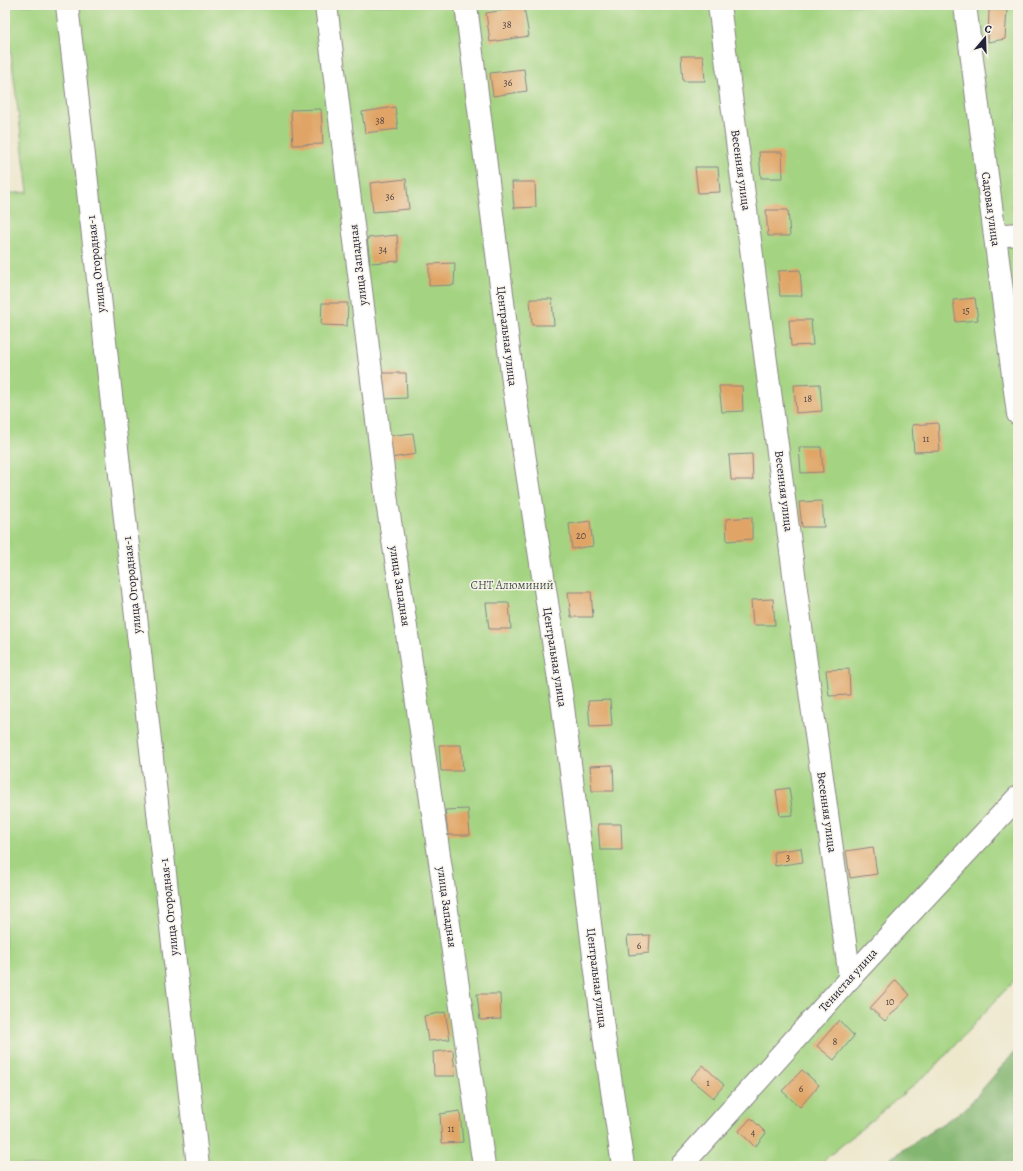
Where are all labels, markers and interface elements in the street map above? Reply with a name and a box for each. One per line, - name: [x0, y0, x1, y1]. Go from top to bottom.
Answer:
- house number: 38: [502, 18, 512, 31]
- north arrow: [965, 18, 1005, 58]
- text: С: [982, 21, 994, 37]
- house number: 36: [504, 76, 513, 89]
- house number: 38: [375, 114, 385, 127]
- street label: Весенняя улица: [727, 128, 755, 212]
- street label: Садовая улица: [978, 171, 1004, 248]
- house number: 36: [386, 190, 395, 203]
- street label: улица Огородная-1: [83, 215, 109, 314]
- street label: улица Западная: [345, 223, 371, 307]
- house number: 34: [379, 243, 388, 256]
- street label: Центральная улица: [493, 285, 521, 387]
- house number: 15: [962, 304, 970, 317]
- house number: 18: [804, 392, 812, 405]
- house number: 11: [923, 432, 930, 445]
- street label: Весенняя улица: [771, 450, 797, 533]
- house number: 20: [576, 529, 586, 542]
- street label: улица Огородная-1: [119, 536, 145, 635]
- street label: улица Западная: [386, 544, 414, 628]
- park label: СНТ Алюминий: [470, 577, 554, 593]
- street label: Центральная улица: [539, 606, 571, 708]
- street label: Весенняя улица: [813, 770, 841, 854]
- house number: 3: [786, 851, 790, 864]
- street label: улица Огородная-1: [156, 858, 182, 957]
- street label: улица Западная: [433, 865, 461, 949]
- street label: Центральная улица: [583, 927, 611, 1029]
- house number: 6: [637, 939, 642, 952]
- street label: Тенистая улица: [815, 945, 881, 1015]
- house number: 10: [886, 995, 894, 1008]
- house number: 8: [833, 1035, 838, 1048]
- house number: 1: [706, 1076, 710, 1089]
- house number: 6: [799, 1082, 804, 1095]
- house number: 11: [448, 1122, 455, 1135]
- house number: 4: [751, 1126, 756, 1139]

